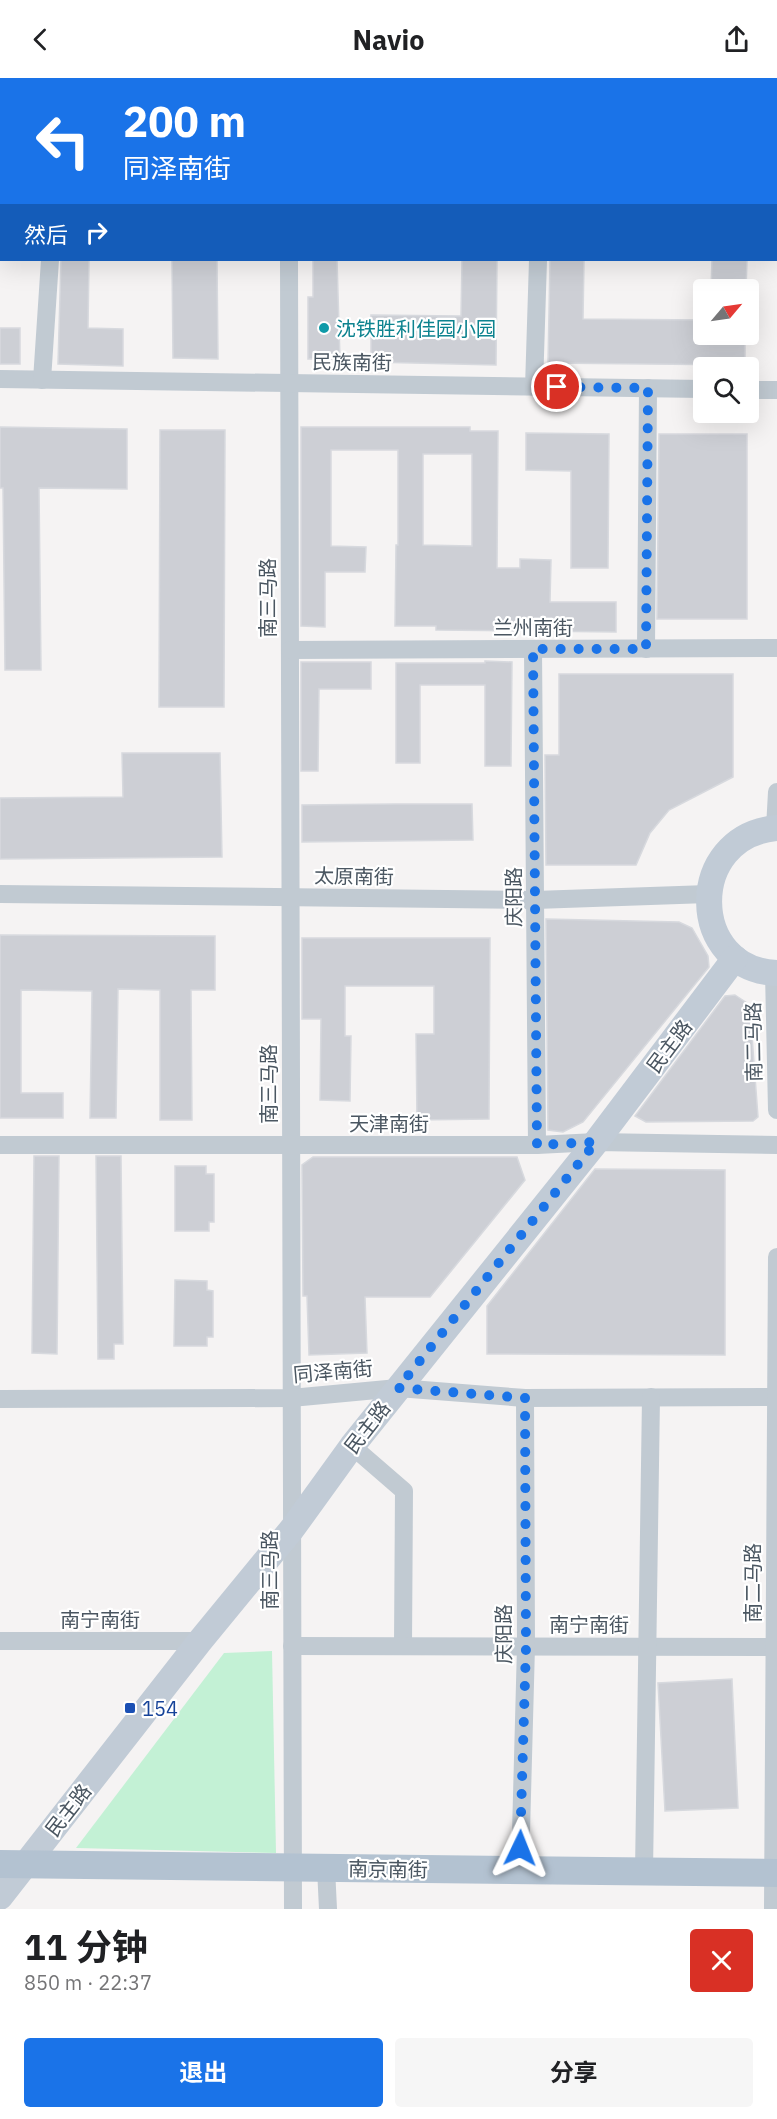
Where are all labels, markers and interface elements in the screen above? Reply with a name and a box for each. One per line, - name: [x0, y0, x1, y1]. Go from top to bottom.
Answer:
- text: Navio: [352, 22, 425, 57]
- icon: back: [24, 23, 57, 56]
- icon: share: [720, 23, 753, 56]
- text: 200 m: [123, 94, 246, 149]
- icon: left: [24, 102, 102, 180]
- text: 同泽南街: [123, 150, 231, 185]
- icon: right: [80, 216, 113, 249]
- text: 然后: [24, 220, 68, 249]
- north arrow: [693, 279, 759, 345]
- map controls: [693, 279, 759, 423]
- place label: 沈铁胜利佳园小园: [336, 315, 496, 342]
- marker: 沈铁胜利佳园小园: [317, 321, 331, 335]
- street label: 民族南街: [312, 348, 392, 376]
- button: search: [693, 357, 759, 423]
- pin: [531, 361, 582, 412]
- icon: arrive: [540, 370, 573, 403]
- street label: 南三马路: [254, 558, 281, 638]
- street label: 兰州南街: [493, 614, 573, 641]
- street label: 太原南街: [314, 862, 394, 890]
- street label: 庆阳路: [500, 867, 527, 927]
- street label: 南二马路: [739, 1002, 767, 1082]
- street label: 民主路: [640, 1014, 698, 1078]
- street label: 南三马路: [255, 1044, 282, 1124]
- street label: 天津南街: [349, 1110, 429, 1137]
- street label: 同泽南街: [292, 1354, 374, 1388]
- street label: 民主路: [338, 1395, 396, 1459]
- street label: 南三马路: [256, 1530, 283, 1610]
- street label: 南二马路: [739, 1543, 766, 1623]
- street label: 庆阳路: [490, 1604, 517, 1664]
- street label: 南宁南街: [60, 1606, 140, 1633]
- street label: 南宁南街: [549, 1611, 629, 1638]
- place label: 154: [142, 1695, 178, 1722]
- marker: 154: [123, 1701, 137, 1715]
- street label: 民主路: [39, 1778, 97, 1842]
- position arrow: [488, 1816, 552, 1880]
- street label: 南京南街: [348, 1855, 428, 1883]
- text: 11 分钟: [24, 1923, 148, 1970]
- button: close: [690, 1929, 753, 1992]
- text: 850 m · 22:37: [24, 1969, 152, 1996]
- button: 退出: [24, 2038, 383, 2107]
- button: 分享: [395, 2038, 753, 2107]

